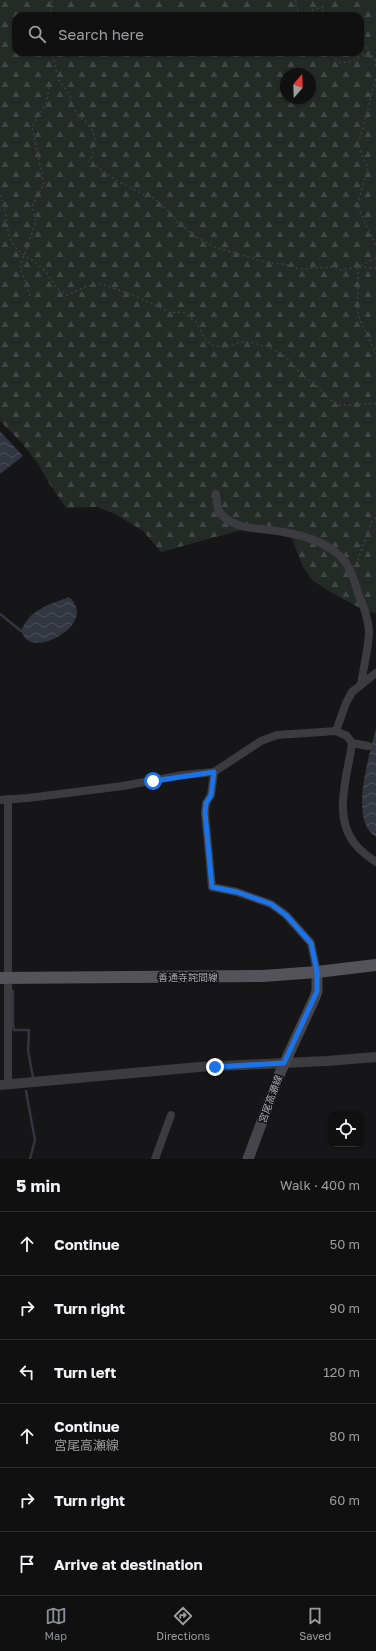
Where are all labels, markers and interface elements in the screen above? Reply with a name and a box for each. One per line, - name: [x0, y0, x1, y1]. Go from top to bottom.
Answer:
- search box: [12, 12, 364, 56]
- icon: search: [26, 23, 48, 45]
- text: Search here: [58, 25, 144, 43]
- north arrow: [280, 68, 316, 104]
- route start: [144, 772, 162, 790]
- street label: 善通寺詫間線: [158, 971, 218, 983]
- route end: [206, 1058, 224, 1076]
- street label: 宮尾高瀬線: [256, 1073, 284, 1125]
- map controls: [328, 1111, 364, 1147]
- button: locate: [328, 1111, 364, 1147]
- text: 5 min: [16, 1175, 60, 1196]
- text: Walk · 400 m: [280, 1177, 360, 1193]
- icon: ahead: [16, 1233, 38, 1255]
- text: Continue: [54, 1235, 120, 1253]
- text: 50 m: [330, 1236, 360, 1252]
- icon: right: [16, 1297, 38, 1319]
- text: Turn right: [54, 1299, 125, 1317]
- text: 90 m: [329, 1300, 360, 1316]
- icon: left: [16, 1361, 38, 1383]
- text: Turn left: [54, 1363, 116, 1381]
- text: 120 m: [323, 1364, 360, 1380]
- text: Continue: [54, 1417, 120, 1435]
- icon: ahead: [16, 1425, 38, 1447]
- text: 80 m: [329, 1428, 360, 1444]
- text: 宮尾高瀬線: [54, 1437, 119, 1453]
- icon: right: [16, 1489, 38, 1511]
- text: Turn right: [54, 1491, 125, 1509]
- text: 60 m: [329, 1492, 360, 1508]
- icon: arrive: [16, 1553, 38, 1575]
- text: Arrive at destination: [54, 1555, 203, 1573]
- tab: Map: [45, 1605, 67, 1642]
- tab: Directions: [156, 1605, 210, 1642]
- tab: Saved: [299, 1605, 331, 1642]

